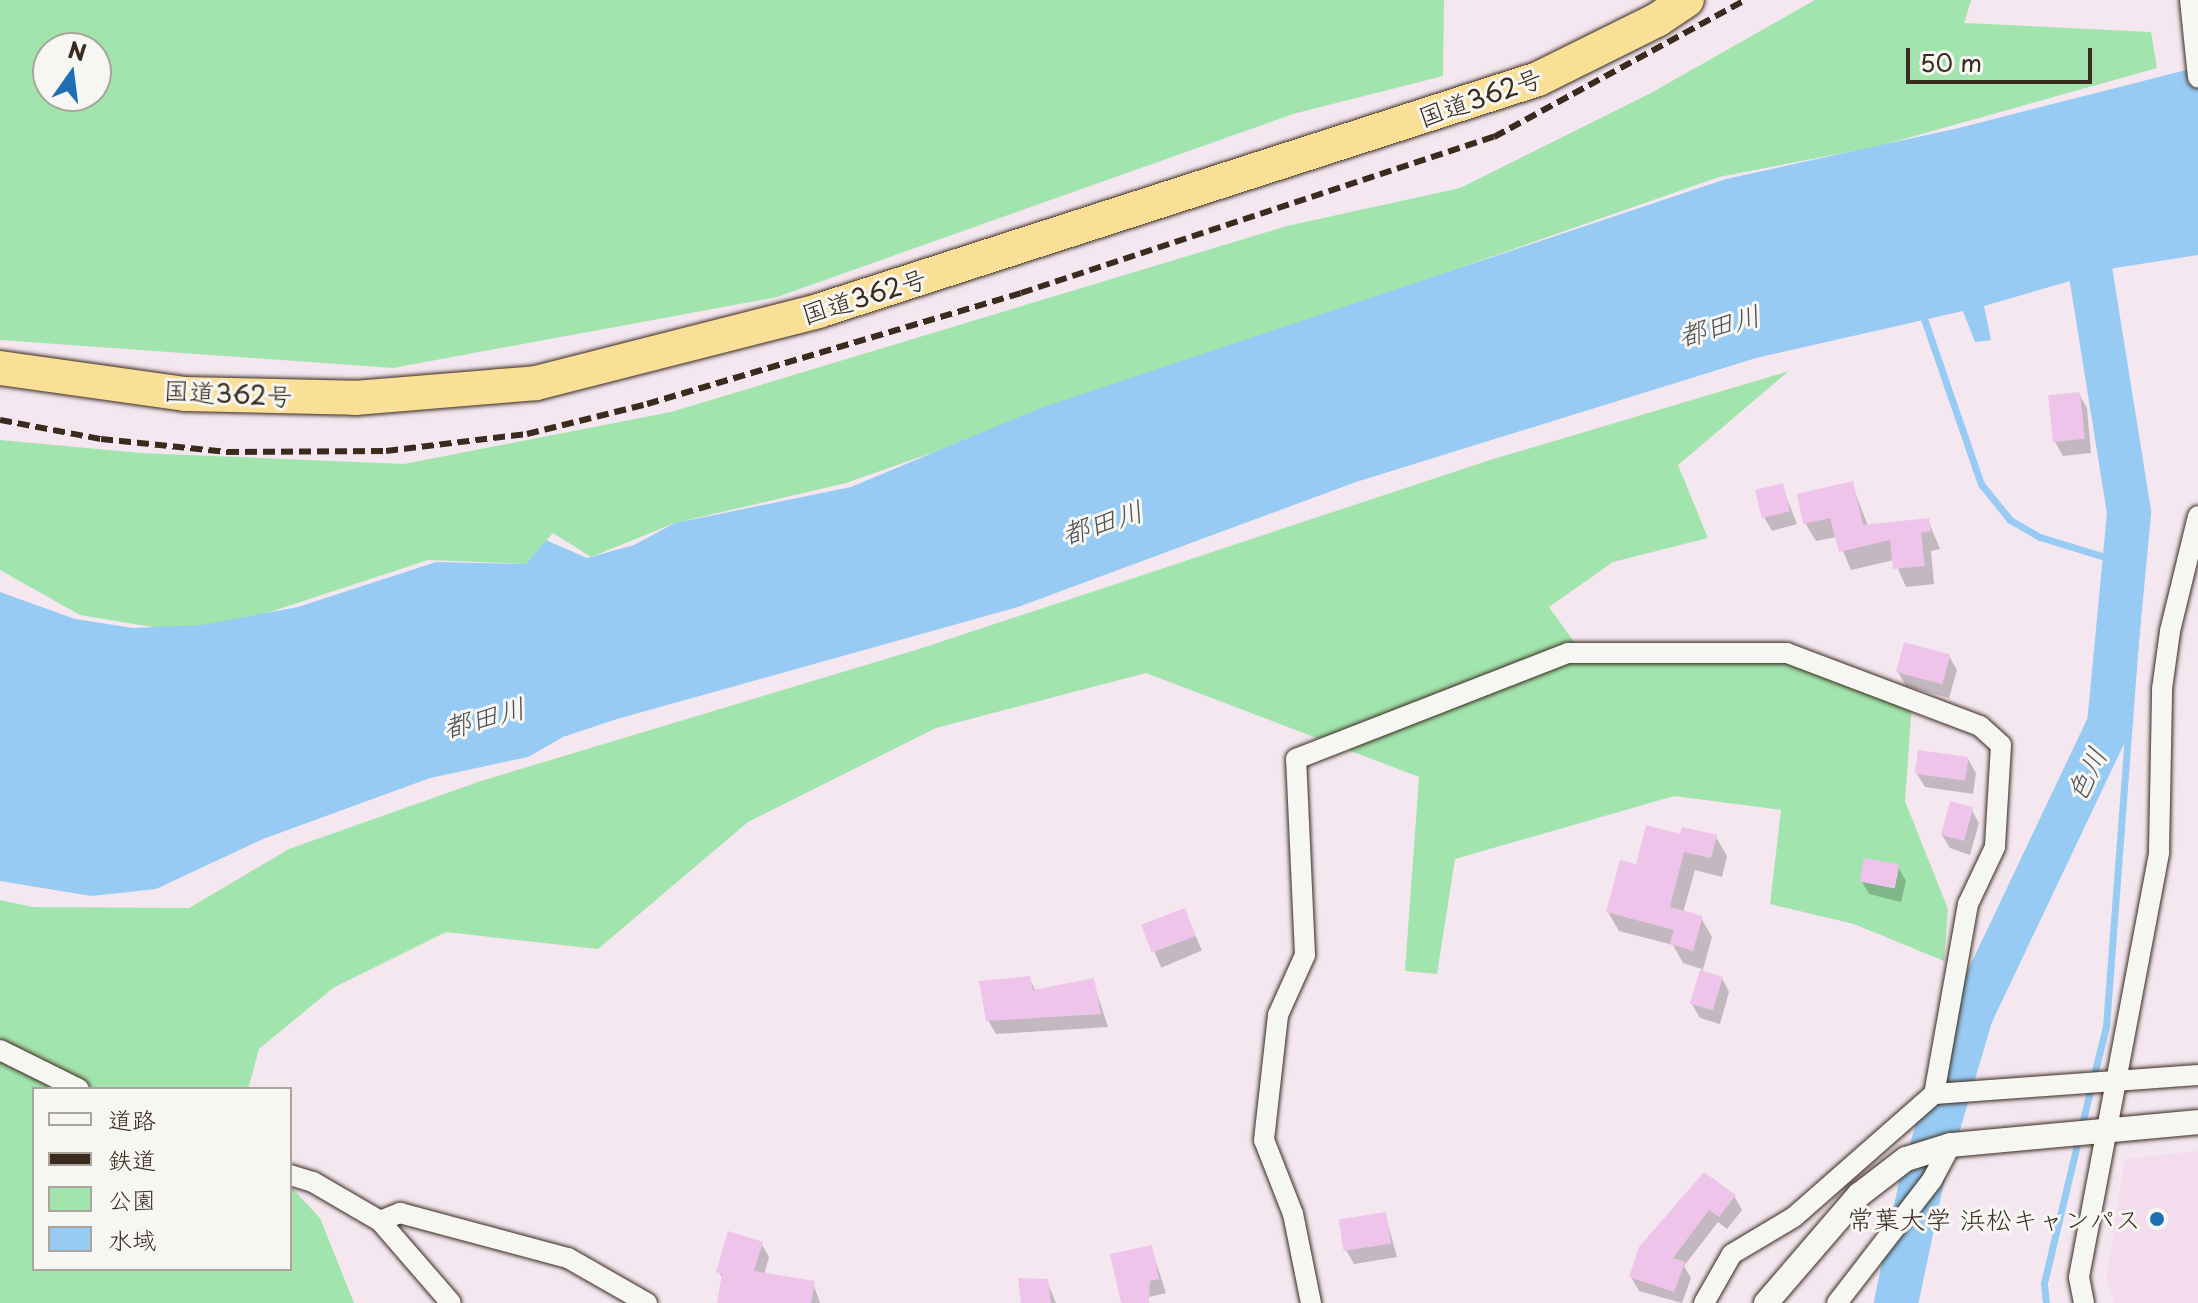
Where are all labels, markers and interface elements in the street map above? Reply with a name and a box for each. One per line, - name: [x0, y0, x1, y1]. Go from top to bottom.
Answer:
- north arrow: [32, 32, 112, 112]
- text: N: [65, 32, 90, 68]
- scale bar: [1910, 32, 2096, 82]
- text: 50 m: [1920, 44, 1982, 80]
- street label: 国道362号: [1414, 61, 1546, 133]
- street label: 国道362号: [798, 262, 930, 330]
- water label: 都田川: [1674, 297, 1764, 353]
- street label: 国道362号: [163, 374, 293, 412]
- water label: 都田川: [1057, 493, 1147, 551]
- water label: 都田川: [439, 690, 529, 744]
- water label: 色川: [2059, 741, 2113, 807]
- legend: [32, 1087, 292, 1271]
- text: 道路: [108, 1101, 156, 1137]
- text: 鉄道: [108, 1141, 156, 1177]
- text: 公園: [108, 1181, 156, 1217]
- place label: 常葉大学 浜松キャンパス: [1847, 1203, 2141, 1235]
- marker: 常葉大学 浜松キャンパス: [2148, 1210, 2166, 1228]
- text: 水域: [108, 1221, 156, 1257]

